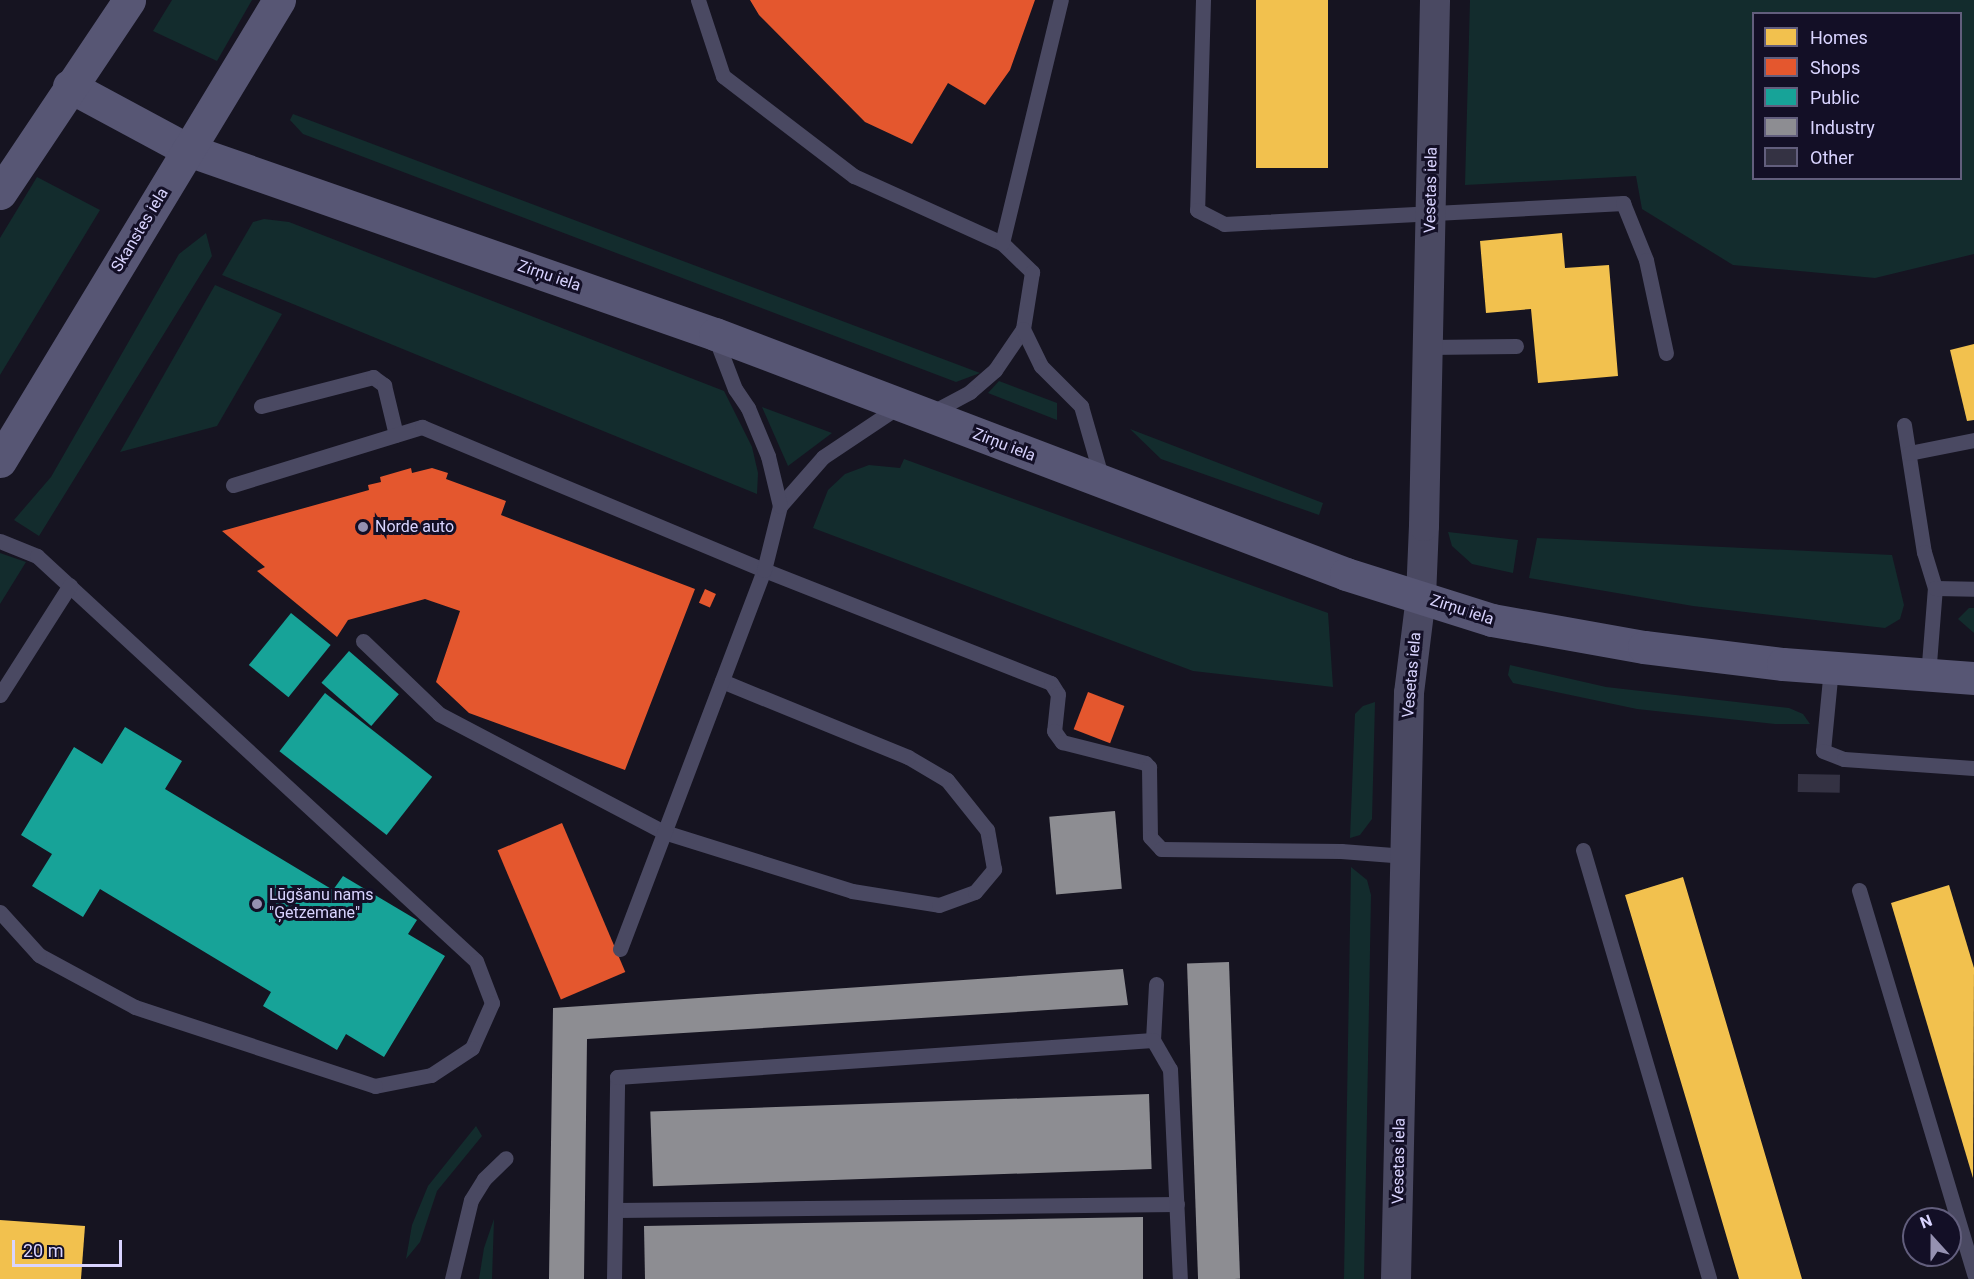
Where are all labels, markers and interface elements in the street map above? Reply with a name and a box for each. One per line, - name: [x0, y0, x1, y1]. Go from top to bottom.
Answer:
- legend: [1752, 12, 1962, 180]
- text: Homes: [1810, 27, 1868, 48]
- text: Shops: [1810, 57, 1860, 78]
- text: Public: [1810, 87, 1860, 108]
- text: Industry: [1810, 117, 1875, 138]
- street label: Vesetas iela: [1421, 147, 1441, 233]
- text: Other: [1810, 147, 1854, 168]
- street label: Skanstes iela: [107, 185, 173, 275]
- street label: Zirņu iela: [515, 256, 583, 296]
- street label: Zirņu iela: [970, 424, 1038, 466]
- place label: Norde auto: [375, 517, 454, 537]
- marker: Norde auto: [356, 520, 370, 534]
- street label: Zirņu iela: [1428, 591, 1496, 629]
- street label: Vesetas iela: [1399, 631, 1425, 719]
- place label: Lūgšanu nams "Ģetzemane": [269, 885, 373, 923]
- marker: Lūgšanu nams "Ģetzemane": [250, 897, 264, 911]
- street label: Vesetas iela: [1389, 1118, 1409, 1204]
- north arrow: [1902, 1207, 1962, 1267]
- text: N: [1917, 1211, 1935, 1232]
- scale bar: [15, 1228, 124, 1266]
- text: 20 m: [23, 1240, 63, 1261]

